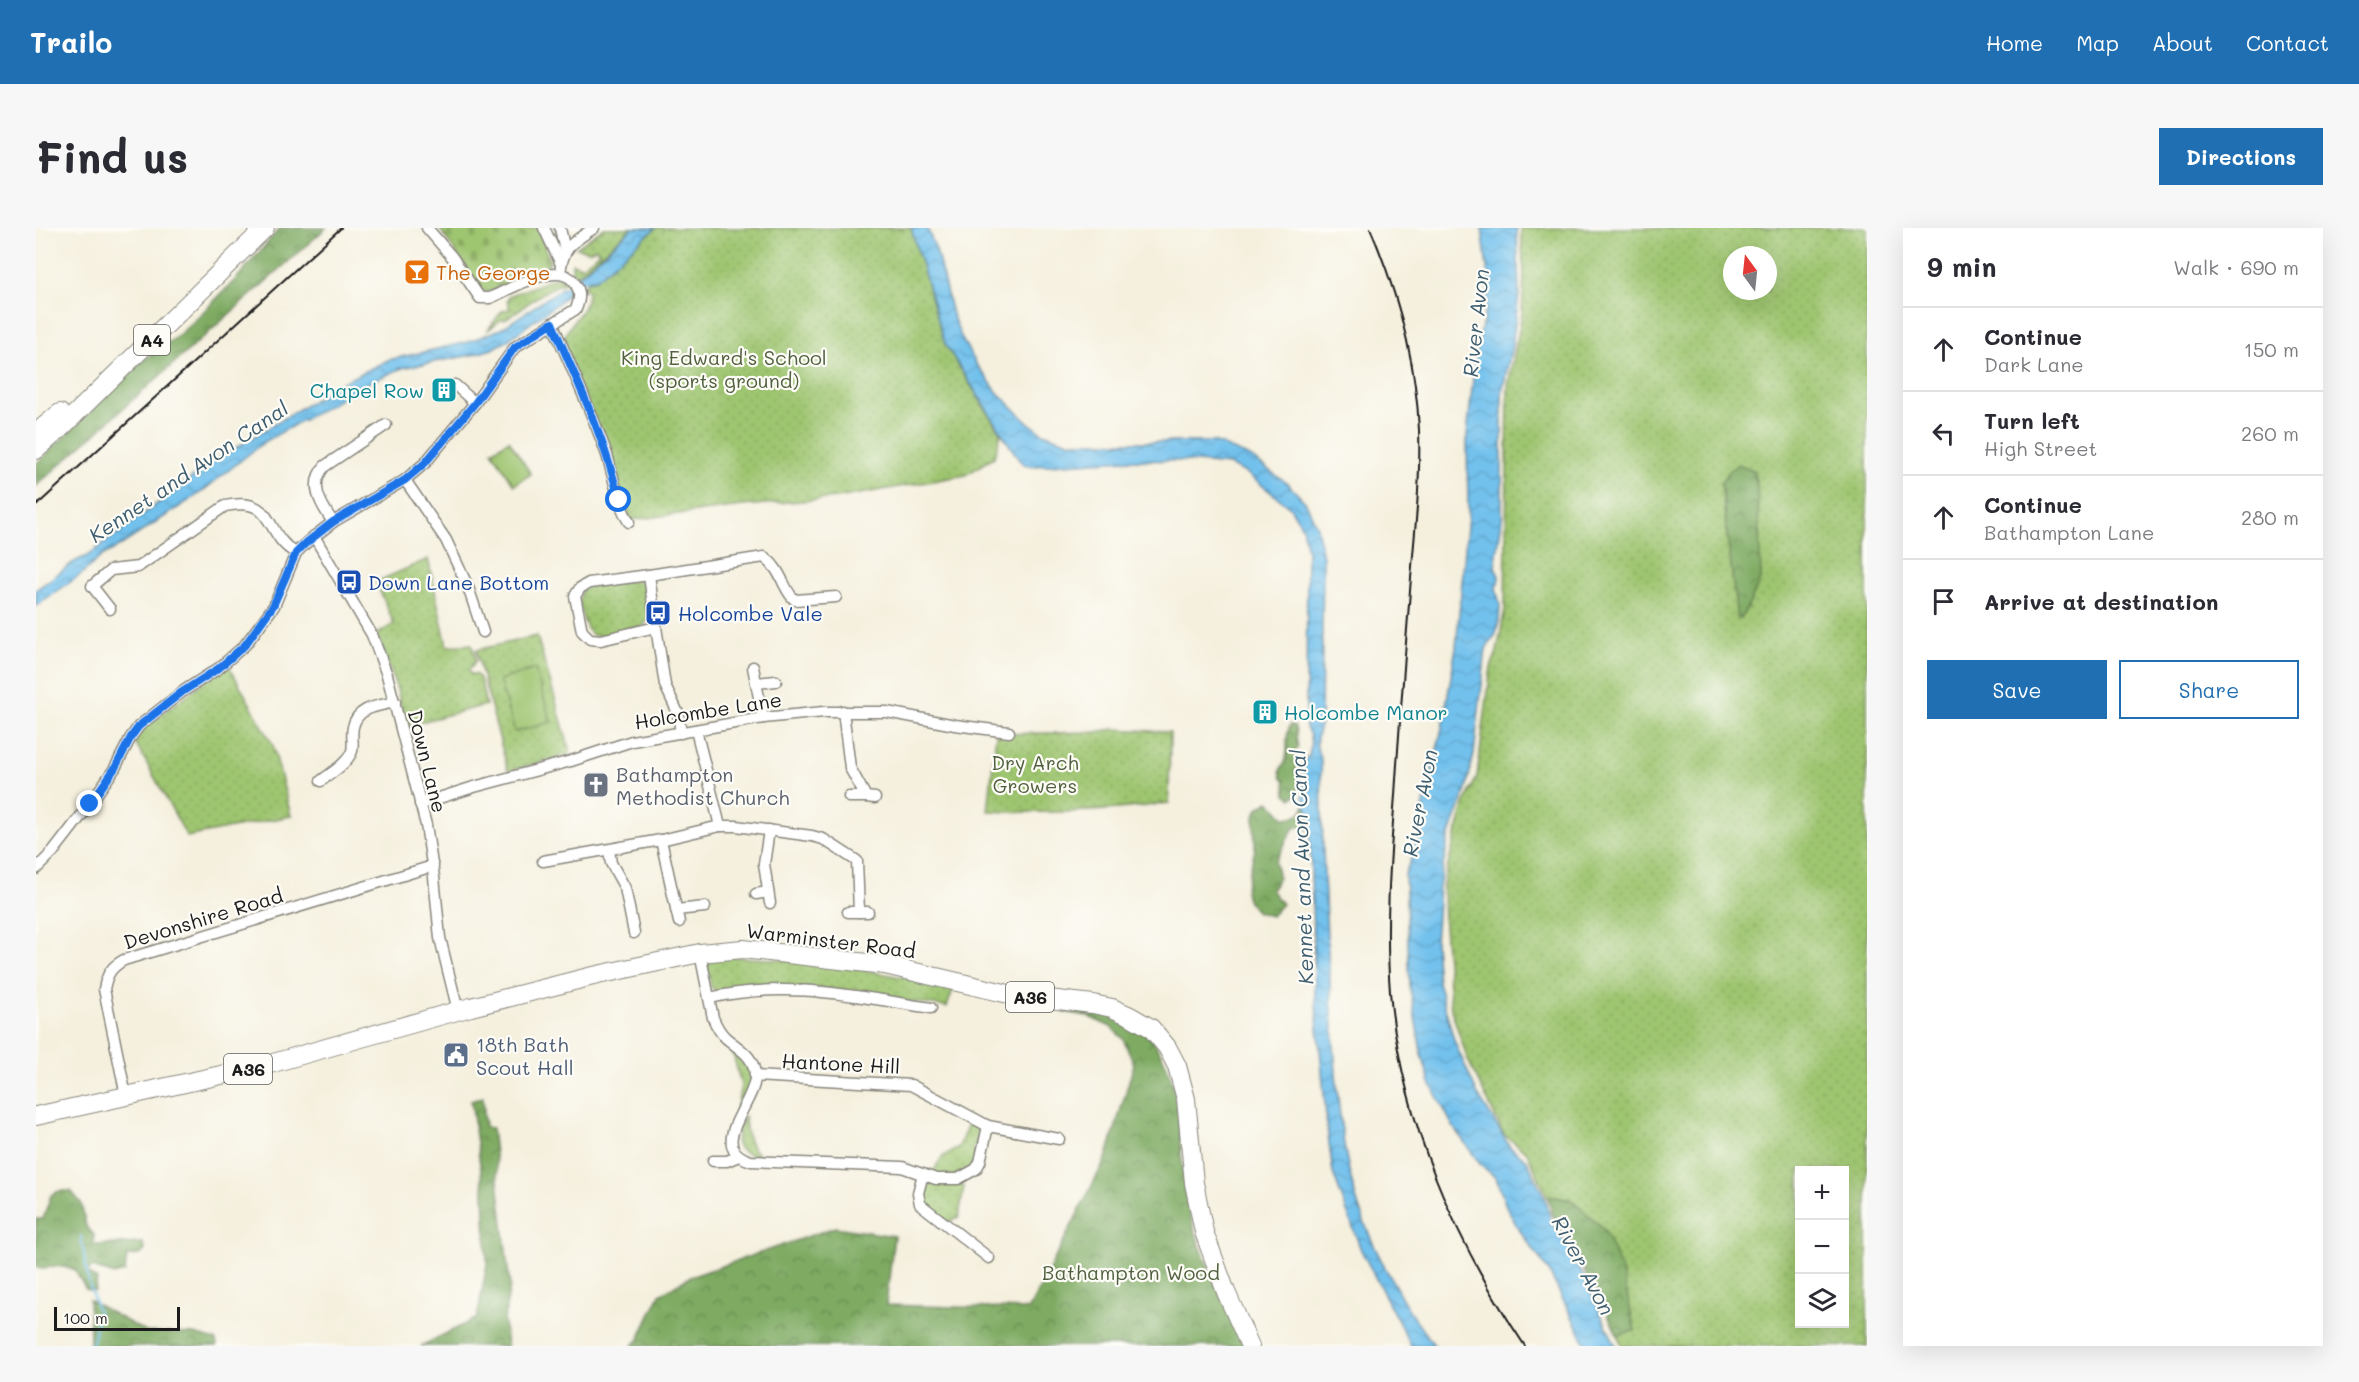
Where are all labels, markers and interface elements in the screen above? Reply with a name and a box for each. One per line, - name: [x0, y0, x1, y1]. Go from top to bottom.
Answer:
- text: Trailo: [30, 24, 112, 60]
- text: Home: [1986, 29, 2043, 56]
- text: Map: [2076, 29, 2119, 56]
- text: About: [2152, 29, 2213, 56]
- text: Contact: [2246, 29, 2329, 56]
- button: Directions: [2159, 128, 2323, 185]
- text: Find us: [36, 129, 188, 184]
- north arrow: [1723, 246, 1777, 300]
- text: 9 min: [1927, 250, 1996, 284]
- text: Walk · 690 m: [2173, 254, 2299, 280]
- bar icon: The George: [402, 257, 432, 287]
- place label: The George: [436, 259, 550, 285]
- water label: River Avon: [1456, 267, 1494, 379]
- text: Continue: [1984, 322, 2082, 351]
- road number: A4: [134, 325, 170, 355]
- icon: ahead: [1927, 333, 1960, 366]
- text: 150 m: [2244, 336, 2299, 362]
- park label: King Edward's School (sports ground): [621, 344, 827, 393]
- text: Dark Lane: [1984, 351, 2084, 377]
- building icon: Chapel Row: [429, 375, 459, 405]
- place label: Chapel Row: [310, 377, 424, 403]
- water label: Kennet and Avon Canal: [83, 394, 294, 548]
- text: Turn left: [1984, 406, 2080, 435]
- icon: left: [1927, 417, 1960, 450]
- text: 260 m: [2241, 420, 2299, 446]
- text: High Street: [1984, 435, 2097, 461]
- route start: [605, 486, 631, 512]
- text: Continue: [1984, 490, 2082, 519]
- icon: ahead: [1927, 501, 1960, 534]
- text: 280 m: [2241, 504, 2299, 530]
- text: Bathampton Lane: [1984, 519, 2154, 545]
- bus stop icon: Down Lane Bottom: [334, 567, 364, 597]
- place label: Down Lane Bottom: [368, 569, 549, 595]
- icon: arrive: [1927, 585, 1960, 618]
- text: Arrive at destination: [1984, 587, 2219, 616]
- bus stop icon: Holcombe Vale: [643, 598, 673, 628]
- place label: Holcombe Vale: [678, 600, 823, 626]
- button: Save: [1927, 660, 2107, 719]
- button: Share: [2119, 660, 2299, 719]
- street label: Holcombe Lane: [633, 686, 783, 734]
- building icon: Holcombe Manor: [1250, 697, 1280, 727]
- place label: Holcombe Manor: [1284, 699, 1448, 725]
- street label: Down Lane: [403, 707, 453, 815]
- water label: River Avon: [1395, 747, 1443, 859]
- water label: Kennet and Avon Canal: [1283, 748, 1319, 985]
- park label: Dry Arch Growers: [991, 749, 1079, 798]
- place label: Bathampton Methodist Church: [616, 761, 790, 810]
- church icon: Bathampton Methodist Church: [581, 770, 611, 800]
- route end: [76, 790, 102, 816]
- street label: Devonshire Road: [120, 881, 286, 955]
- street label: Warminster Road: [745, 917, 917, 963]
- road number: A36: [1006, 982, 1054, 1012]
- place label: 18th Bath Scout Hall: [476, 1031, 574, 1080]
- public building icon: 18th Bath Scout Hall: [441, 1040, 471, 1070]
- street label: Hantone Hill: [781, 1047, 901, 1079]
- road number: A36: [224, 1054, 272, 1084]
- map controls: [1795, 1166, 1849, 1328]
- button: +: [1795, 1166, 1849, 1220]
- water label: River Avon: [1547, 1211, 1621, 1319]
- button: −: [1795, 1220, 1849, 1274]
- park label: Bathampton Wood: [1042, 1259, 1220, 1285]
- button: layers: [1795, 1274, 1849, 1328]
- scale bar: [54, 1304, 180, 1332]
- text: 100 m: [63, 1307, 108, 1328]

